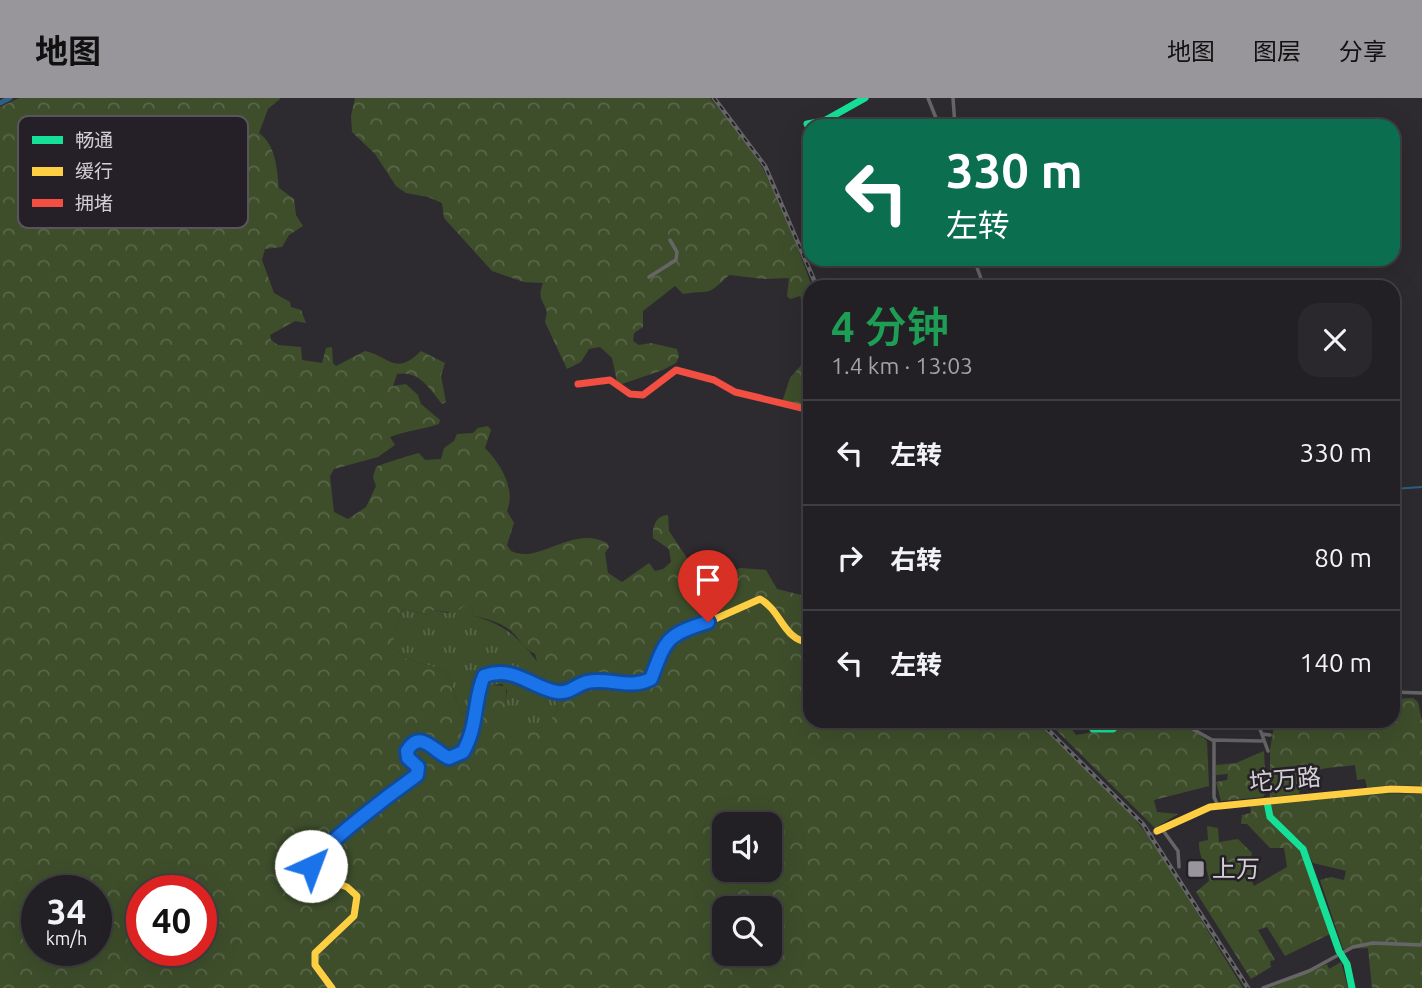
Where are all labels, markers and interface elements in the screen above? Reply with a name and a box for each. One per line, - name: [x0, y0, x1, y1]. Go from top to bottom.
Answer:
- text: 地图: [35, 32, 101, 69]
- text: 地图: [1167, 38, 1215, 65]
- text: 图层: [1253, 38, 1301, 65]
- text: 分享: [1339, 38, 1387, 65]
- legend: [18, 116, 248, 228]
- text: 畅通: [75, 129, 113, 151]
- text: 330 m: [946, 142, 1083, 197]
- icon: left: [831, 147, 922, 238]
- text: 缓行: [75, 160, 113, 182]
- text: 拥堵: [75, 192, 113, 214]
- text: 左转: [946, 207, 1010, 243]
- text: 4 分钟: [831, 303, 949, 350]
- button: close: [1298, 303, 1372, 377]
- text: 1.4 km · 13:03: [831, 353, 973, 378]
- icon: left: [831, 434, 869, 472]
- text: 330 m: [1300, 438, 1372, 467]
- text: 左转: [890, 440, 942, 469]
- icon: right: [831, 539, 869, 577]
- text: 80 m: [1314, 543, 1372, 572]
- text: 右转: [890, 545, 942, 574]
- pin: [678, 550, 738, 622]
- icon: arrive: [689, 561, 727, 599]
- icon: left: [831, 644, 869, 682]
- text: 140 m: [1300, 648, 1372, 677]
- text: 左转: [890, 650, 942, 679]
- street label: 坨万路: [1248, 763, 1322, 796]
- map controls: [712, 812, 782, 966]
- button: sound: [712, 812, 782, 882]
- position arrow: [274, 829, 348, 903]
- place label: 上万: [1212, 855, 1260, 882]
- marker: 上万: [1186, 859, 1206, 879]
- speed limit sign: 40: [126, 875, 217, 966]
- text: 34: [47, 891, 86, 931]
- button: search: [712, 896, 782, 966]
- text: km/h: [46, 928, 87, 948]

